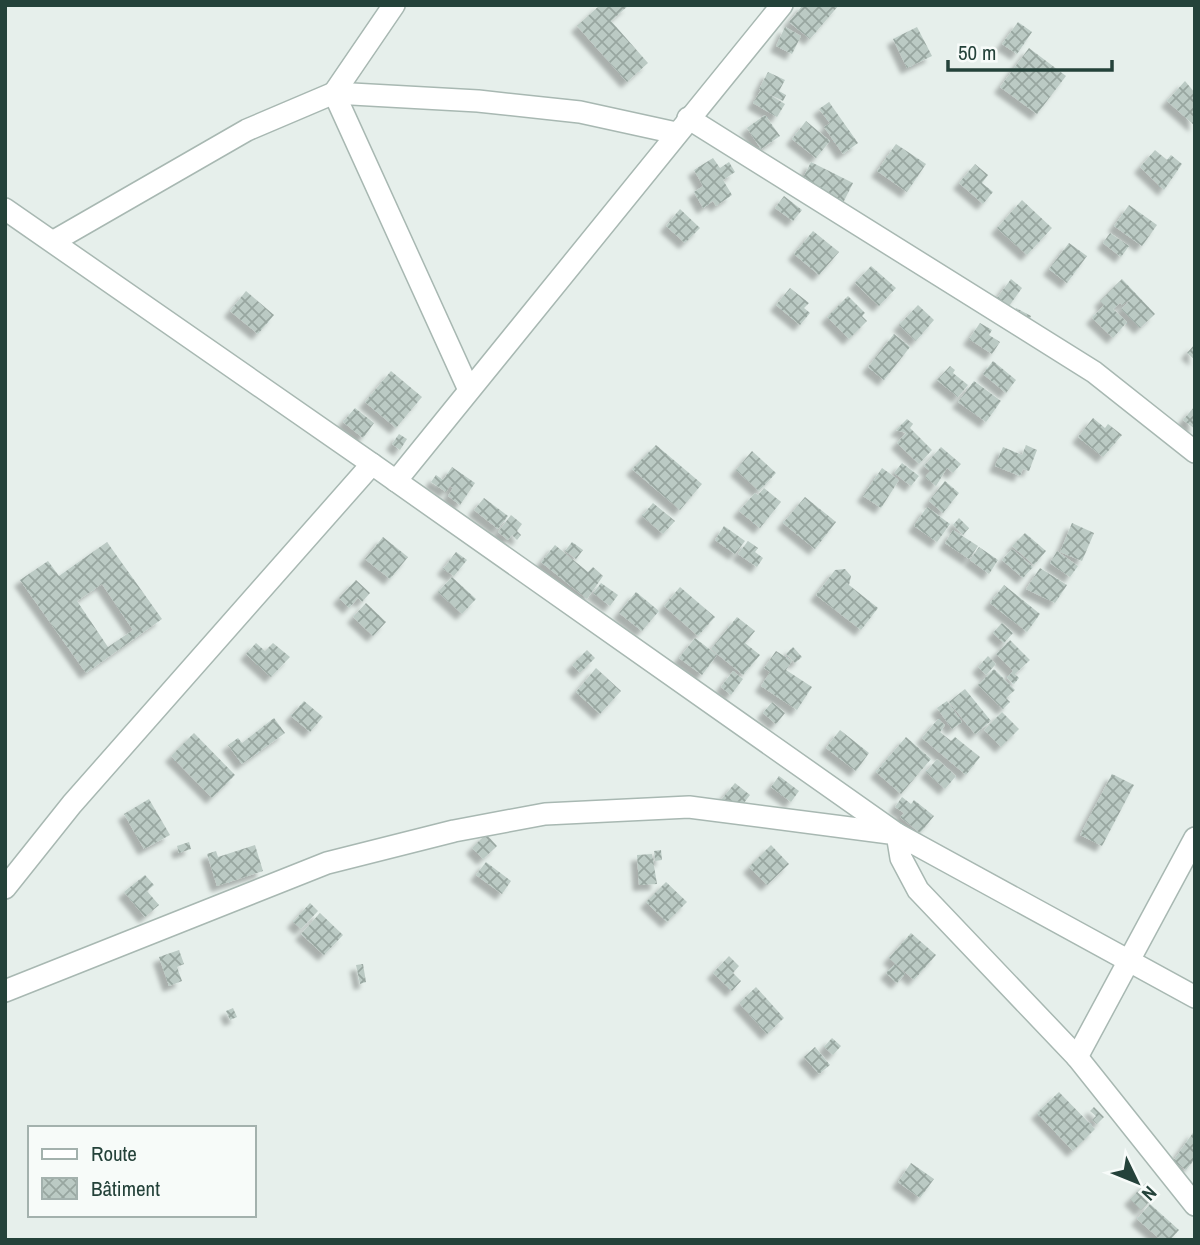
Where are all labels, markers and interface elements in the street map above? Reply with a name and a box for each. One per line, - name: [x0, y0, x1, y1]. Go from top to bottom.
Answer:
- scale bar: [948, 28, 1112, 72]
- text: 50 m: [958, 38, 996, 67]
- legend: [28, 1126, 256, 1217]
- text: Route: [91, 1139, 137, 1168]
- north arrow: [1102, 1147, 1172, 1217]
- text: Bâtiment: [91, 1174, 160, 1203]
- text: N: [1136, 1181, 1163, 1207]

